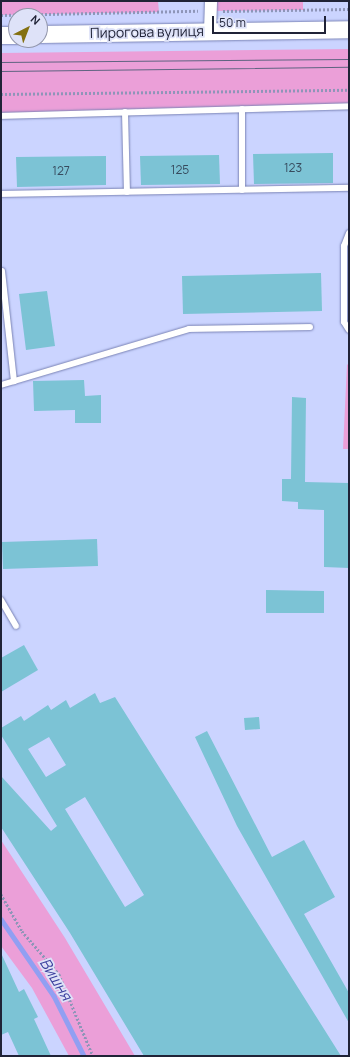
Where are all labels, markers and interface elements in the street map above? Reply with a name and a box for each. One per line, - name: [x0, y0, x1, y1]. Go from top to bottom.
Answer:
- north arrow: [8, 8, 48, 48]
- scale bar: [214, 8, 328, 34]
- text: N: [28, 11, 44, 28]
- text: 50 m: [219, 14, 246, 31]
- street label: Пирогова вулиця: [90, 23, 204, 41]
- house number: 123: [284, 161, 302, 175]
- house number: 125: [171, 163, 189, 177]
- house number: 127: [52, 164, 70, 178]
- water label: Вишня: [36, 955, 76, 1003]

